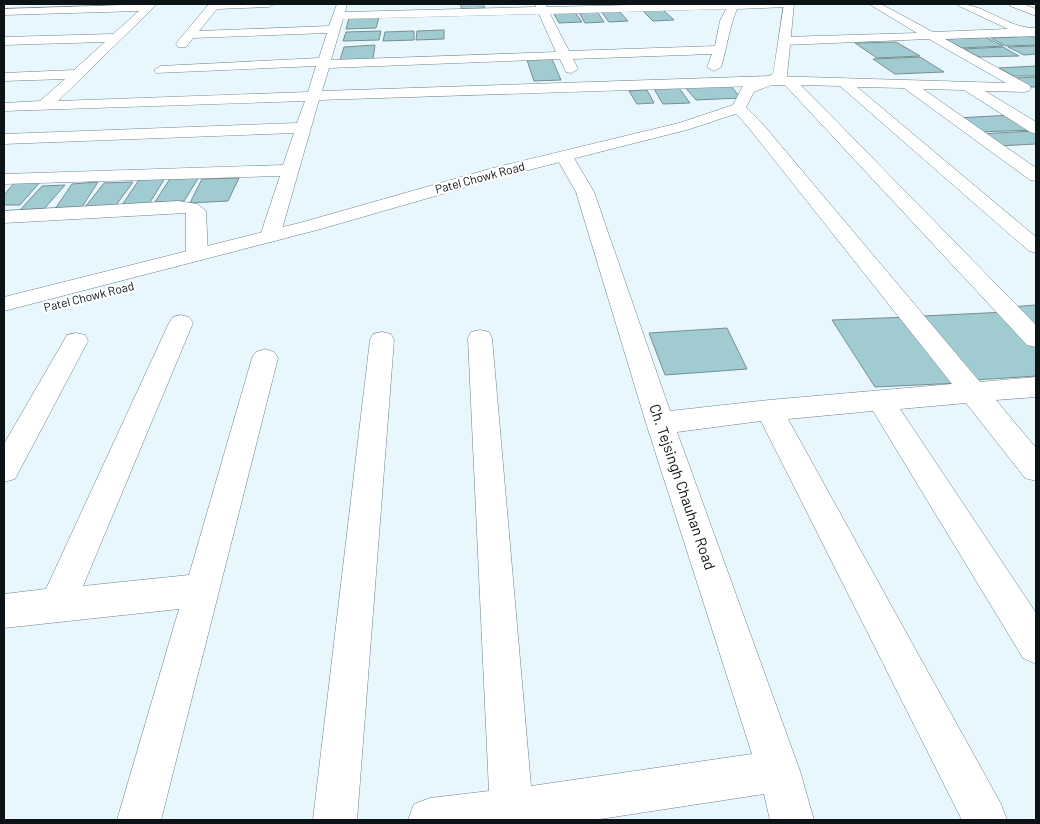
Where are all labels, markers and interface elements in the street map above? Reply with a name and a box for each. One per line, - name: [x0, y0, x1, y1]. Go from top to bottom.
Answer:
- street label: Patel Chowk Road: [433, 158, 526, 196]
- street label: Patel Chowk Road: [42, 278, 135, 314]
- street label: Ch. Tejsingh Chauhan Road: [646, 401, 720, 572]

